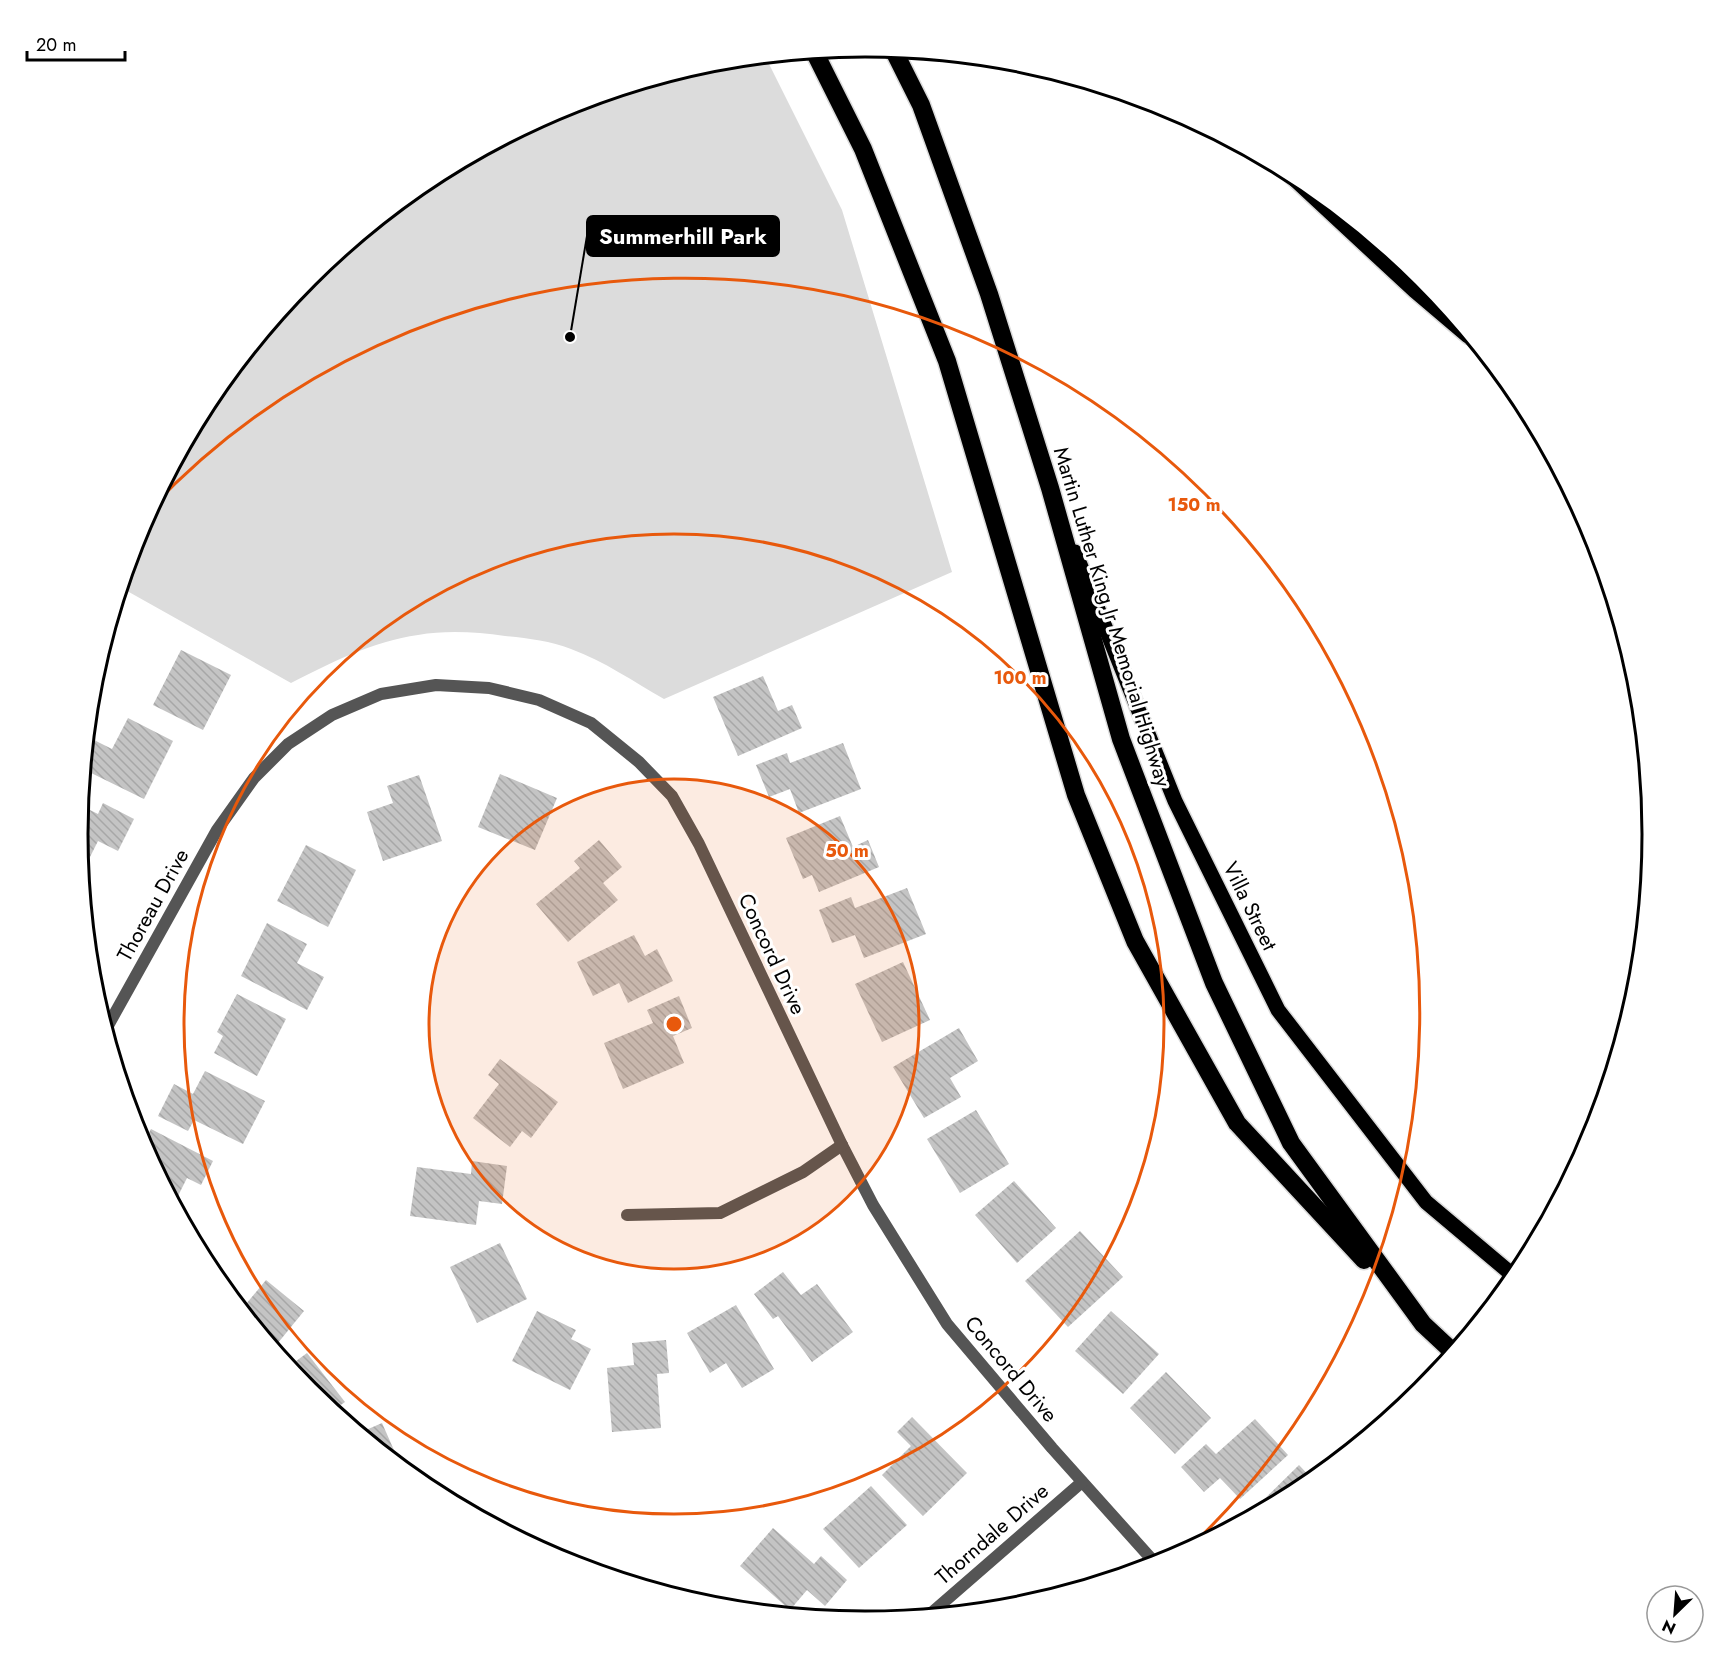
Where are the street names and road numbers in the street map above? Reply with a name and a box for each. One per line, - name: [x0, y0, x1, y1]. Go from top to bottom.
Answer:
- street label: Martin Luther King Jr Memorial Highway: [1046, 443, 1178, 791]
- street label: Thoreau Drive: [110, 843, 196, 967]
- street label: Villa Street: [1216, 857, 1284, 955]
- street label: Concord Drive: [731, 889, 813, 1020]
- street label: Concord Drive: [958, 1309, 1065, 1429]
- street label: Thorndale Drive: [929, 1476, 1055, 1592]

